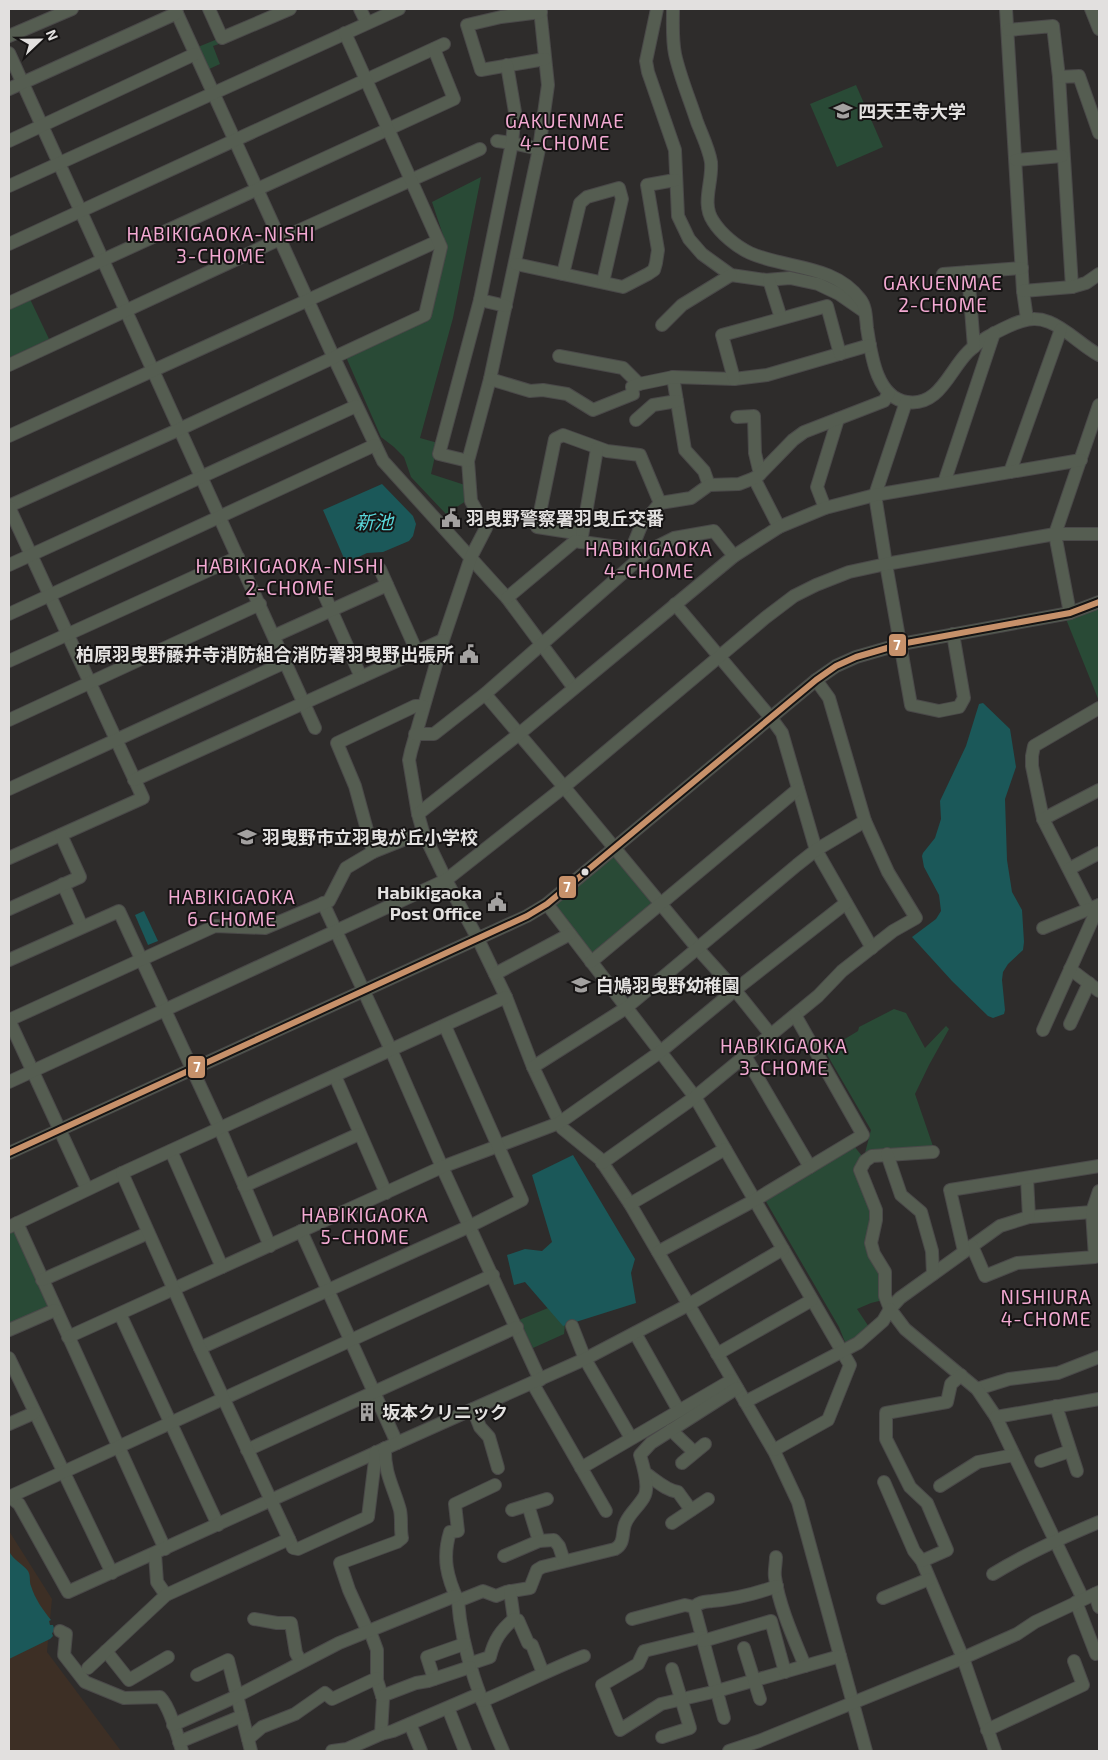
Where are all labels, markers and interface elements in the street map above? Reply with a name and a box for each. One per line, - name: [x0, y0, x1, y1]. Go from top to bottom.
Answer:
- north arrow: [15, 15, 65, 65]
- text: N: [43, 27, 62, 43]
- school or university icon: 四天王寺大学: [832, 100, 854, 122]
- place label: 四天王寺大学: [858, 100, 966, 122]
- district label: GAKUENMAE 4-CHOME: [505, 109, 625, 154]
- district label: HABIKIGAOKA-NISHI 3-CHOME: [126, 222, 316, 267]
- district label: GAKUENMAE 2-CHOME: [883, 271, 1003, 316]
- public building icon: 羽曳野警察署羽曳丘交番: [440, 507, 462, 529]
- place label: 羽曳野警察署羽曳丘交番: [466, 507, 664, 529]
- water label: 新池: [355, 510, 395, 533]
- district label: HABIKIGAOKA 4-CHOME: [585, 537, 713, 582]
- district label: HABIKIGAOKA-NISHI 2-CHOME: [195, 554, 385, 599]
- line badge: 7: [888, 633, 907, 657]
- text: 7: [893, 636, 901, 653]
- place label: 柏原羽曳野藤井寺消防組合消防署羽曳野出張所: [76, 643, 454, 665]
- public building icon: 柏原羽曳野藤井寺消防組合消防署羽曳野出張所: [458, 643, 480, 665]
- school or university icon: 羽曳野市立羽曳が丘小学校: [236, 826, 258, 848]
- place label: 羽曳野市立羽曳が丘小学校: [262, 826, 478, 848]
- unlabelled marker: [580, 867, 590, 877]
- line badge: 7: [558, 875, 577, 899]
- text: 7: [563, 878, 571, 895]
- place label: Habikigaoka Post Office: [377, 881, 482, 924]
- district label: HABIKIGAOKA 6-CHOME: [168, 885, 296, 930]
- public building icon: Habikigaoka Post Office: [486, 891, 508, 913]
- school or university icon: 白鳩羽曳野幼稚園: [570, 974, 592, 996]
- place label: 白鳩羽曳野幼稚園: [596, 974, 740, 996]
- district label: HABIKIGAOKA 3-CHOME: [720, 1034, 848, 1079]
- line badge: 7: [187, 1055, 206, 1079]
- text: 7: [193, 1058, 201, 1075]
- district label: HABIKIGAOKA 5-CHOME: [301, 1203, 429, 1248]
- district label: NISHIURA 4-CHOME: [1001, 1285, 1091, 1330]
- building icon: 坂本クリニック: [356, 1401, 378, 1423]
- place label: 坂本クリニック: [382, 1401, 508, 1423]

